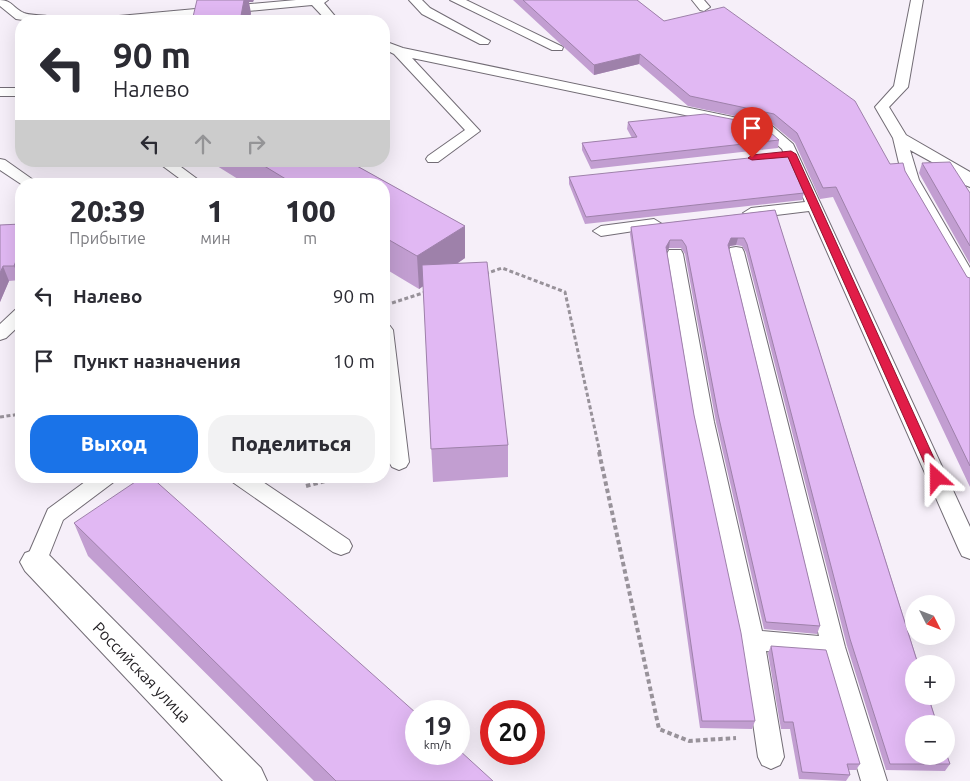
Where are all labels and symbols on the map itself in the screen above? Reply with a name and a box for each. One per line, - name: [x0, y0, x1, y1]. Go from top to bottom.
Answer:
- pin: [731, 107, 773, 158]
- position arrow: [910, 451, 962, 503]
- north arrow: [905, 595, 955, 645]
- street label: Российская улица: [89, 618, 195, 726]
- speed limit sign: 20: [480, 700, 545, 765]

